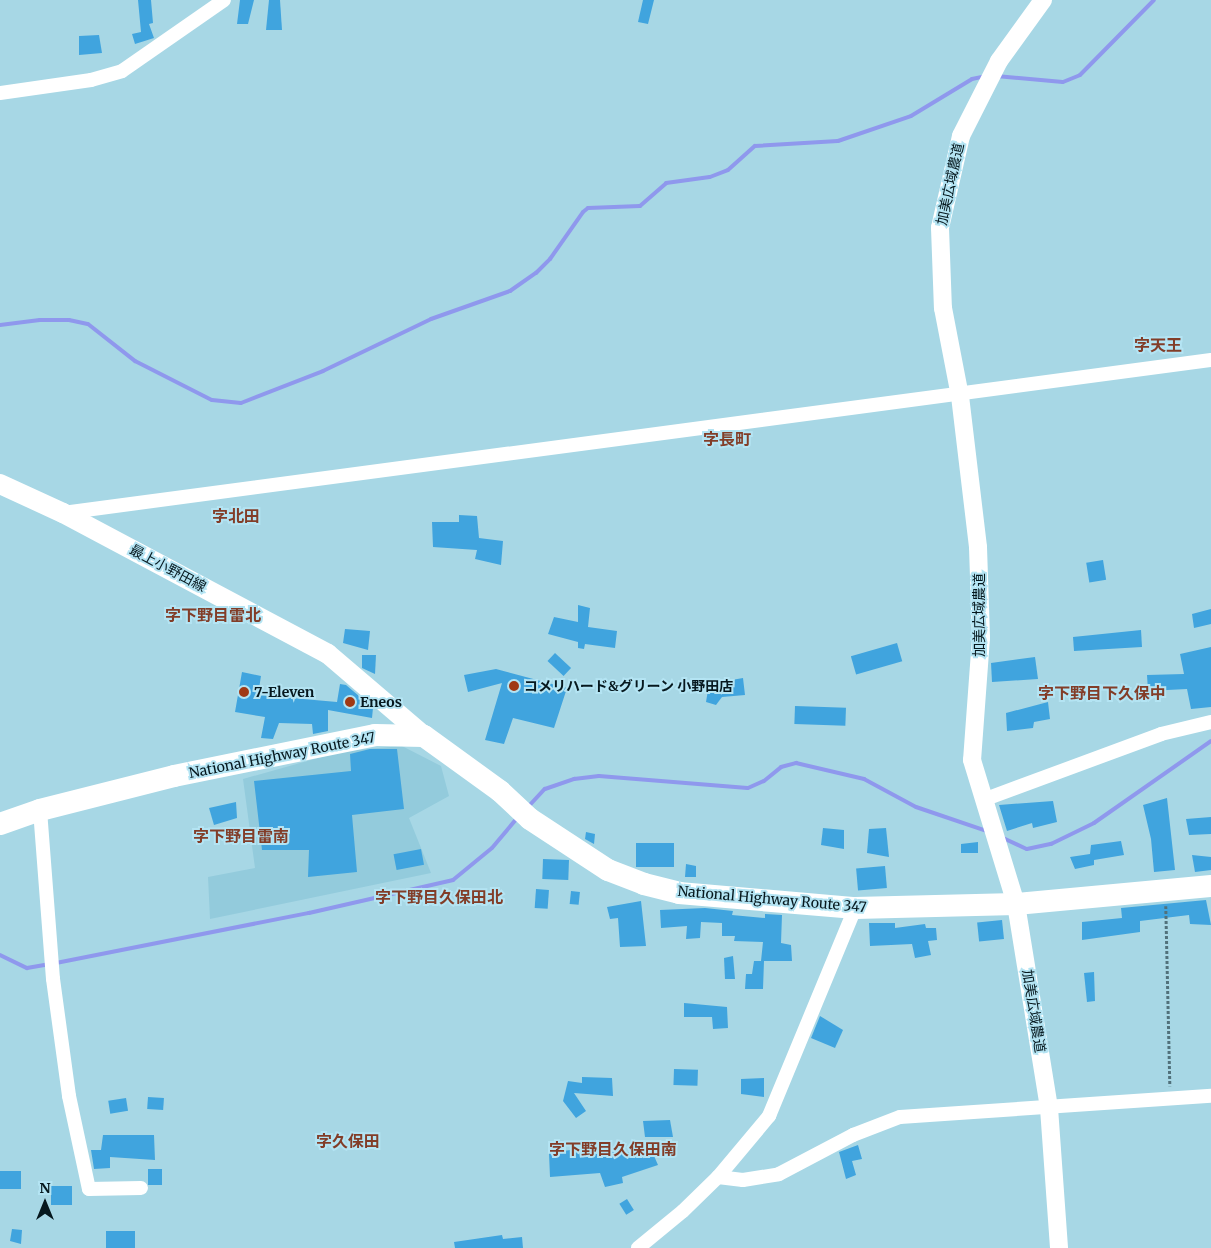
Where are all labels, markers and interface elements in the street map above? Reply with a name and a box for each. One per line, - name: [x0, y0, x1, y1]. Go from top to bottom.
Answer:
- street label: 加美広域農道: [933, 141, 967, 227]
- district label: 字天王: [1134, 335, 1182, 355]
- district label: 字長町: [703, 429, 751, 449]
- district label: 字北田: [212, 506, 260, 526]
- street label: 最上小野田線: [127, 541, 209, 595]
- street label: 加美広域農道: [971, 573, 987, 657]
- district label: 字下野目雷北: [165, 605, 261, 625]
- place label: コメリハード&グリーン 小野田店: [524, 678, 734, 694]
- marker: コメリハード&グリーン 小野田店: [508, 680, 520, 692]
- district label: 字下野目下久保中: [1038, 683, 1166, 703]
- place label: 7-Eleven: [254, 684, 314, 700]
- marker: 7-Eleven: [238, 686, 250, 698]
- place label: Eneos: [360, 694, 402, 710]
- marker: Eneos: [344, 696, 356, 708]
- street label: National Highway Route 347: [187, 729, 377, 781]
- district label: 字下野目雷南: [193, 826, 289, 846]
- street label: National Highway Route 347: [677, 882, 867, 916]
- district label: 字下野目久保田北: [375, 887, 503, 907]
- street label: 加美広域農道: [1019, 968, 1049, 1054]
- district label: 字久保田: [316, 1131, 380, 1151]
- district label: 字下野目久保田南: [549, 1139, 677, 1159]
- north arrow: [20, 1178, 70, 1228]
- text: N: [39, 1179, 51, 1197]

